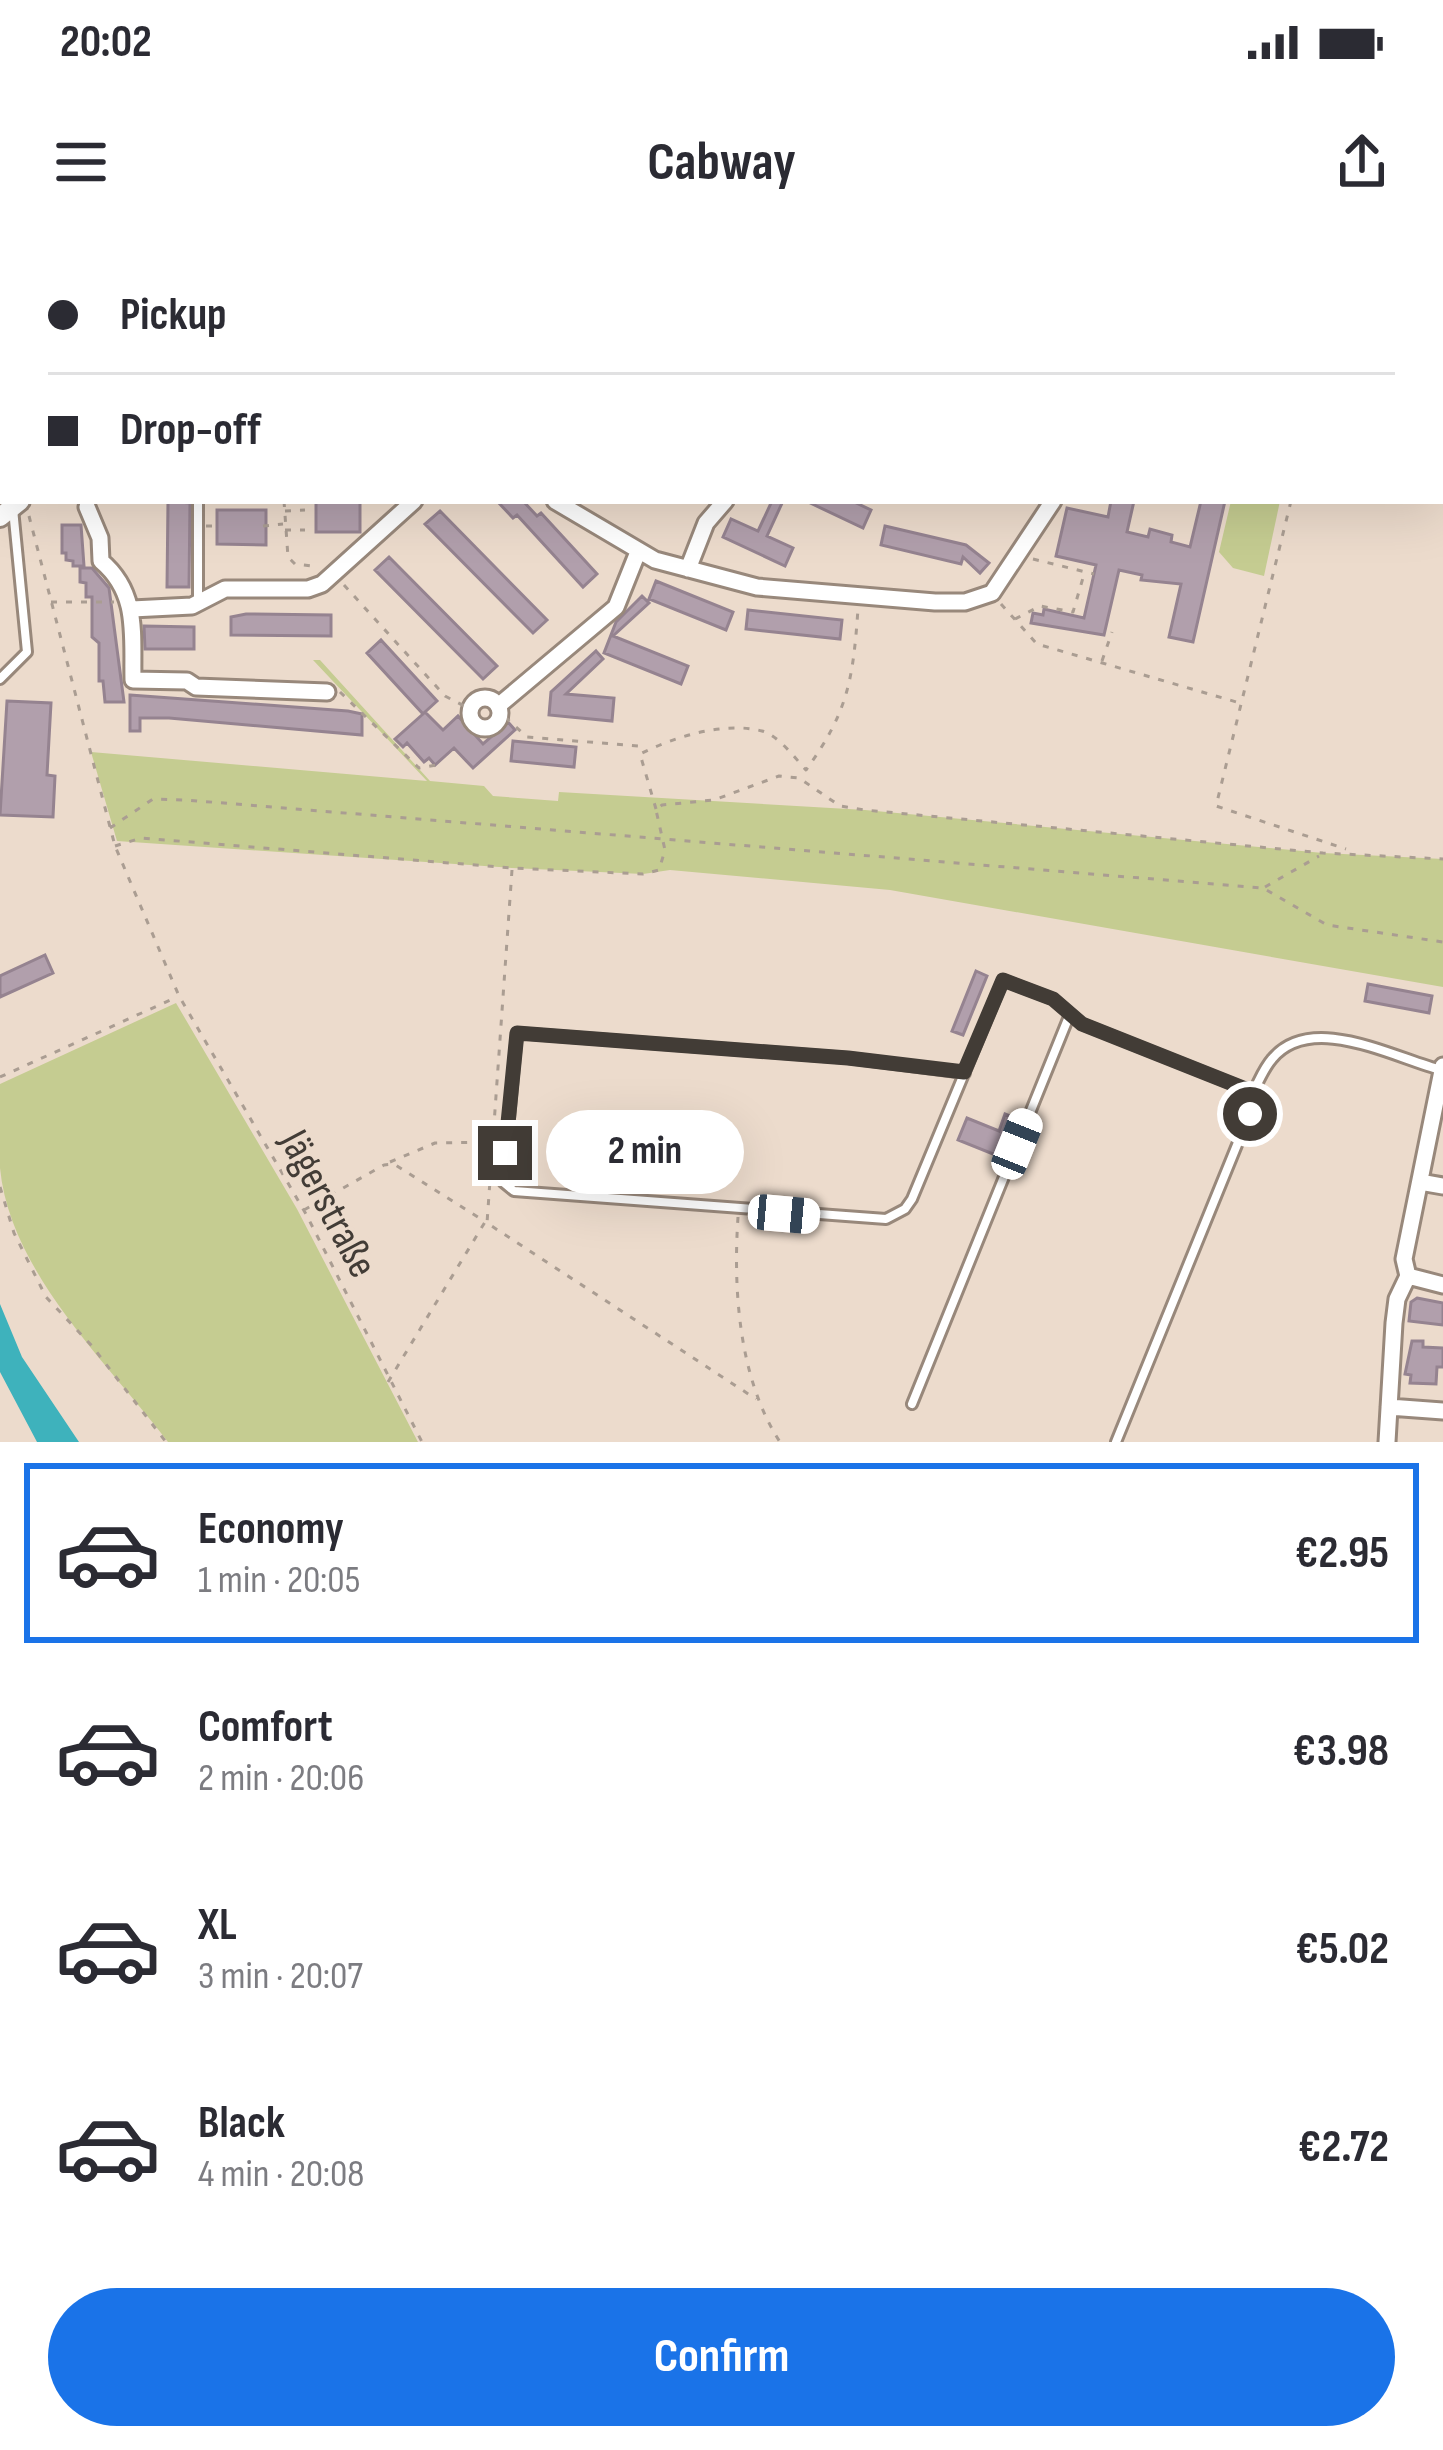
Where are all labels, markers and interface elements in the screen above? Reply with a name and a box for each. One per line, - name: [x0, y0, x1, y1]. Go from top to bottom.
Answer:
- text: 20:02: [60, 15, 152, 70]
- icon: menu: [48, 129, 114, 195]
- icon: share: [1329, 129, 1395, 195]
- text: Cabway: [647, 130, 796, 195]
- text: Pickup: [120, 288, 227, 343]
- text: Drop-off: [120, 403, 261, 458]
- route start: [1223, 1087, 1277, 1141]
- car: [987, 1104, 1047, 1184]
- callout: 2 min: [547, 1111, 745, 1195]
- street label: Jägerstraße: [267, 1121, 388, 1287]
- route end: [478, 1126, 532, 1180]
- text: 2 min: [608, 1128, 682, 1175]
- car: [747, 1193, 821, 1235]
- icon: car: [54, 1499, 162, 1607]
- text: Economy: [198, 1502, 344, 1557]
- text: €2.95: [1295, 1526, 1389, 1581]
- text: 1 min · 20:05: [198, 1557, 360, 1604]
- icon: car: [54, 1697, 162, 1805]
- text: Comfort: [198, 1700, 333, 1755]
- text: €3.98: [1293, 1724, 1389, 1779]
- text: 2 min · 20:06: [198, 1755, 364, 1802]
- icon: car: [54, 1895, 162, 2003]
- text: XL: [198, 1898, 237, 1953]
- text: €5.02: [1295, 1922, 1389, 1977]
- text: 3 min · 20:07: [198, 1953, 363, 2000]
- icon: car: [54, 2093, 162, 2201]
- text: Black: [198, 2096, 285, 2151]
- text: €2.72: [1298, 2120, 1389, 2175]
- text: 4 min · 20:08: [198, 2151, 364, 2198]
- button: Confirm: [48, 2288, 1395, 2426]

